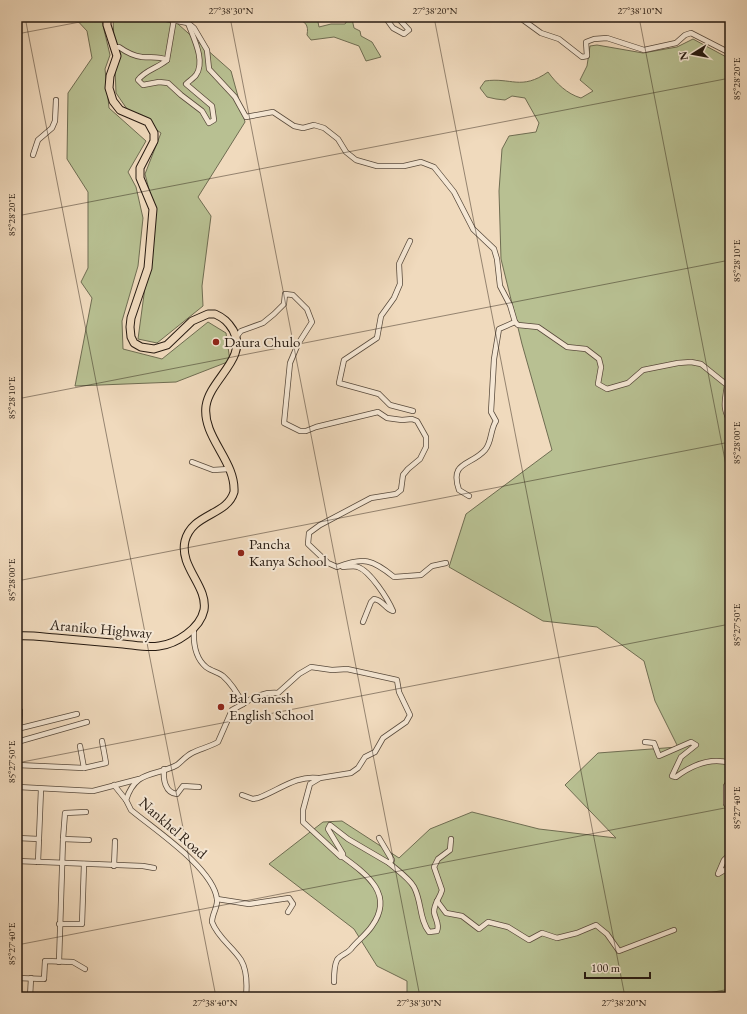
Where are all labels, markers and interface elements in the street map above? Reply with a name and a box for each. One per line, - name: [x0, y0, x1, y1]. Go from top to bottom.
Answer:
- text: 27°38'30"N: [209, 4, 254, 17]
- text: 27°38'20"N: [413, 4, 458, 17]
- text: 27°38'10"N: [618, 4, 663, 17]
- north arrow: [673, 34, 713, 74]
- text: N: [675, 50, 691, 62]
- text: 85°28'20"E: [730, 57, 743, 100]
- text: 85°28'20"E: [5, 193, 18, 236]
- text: 85°28'10"E: [730, 239, 743, 282]
- place label: Daura Chulo: [224, 332, 301, 351]
- marker: Daura Chulo: [211, 337, 221, 347]
- text: 85°28'10"E: [5, 376, 18, 419]
- text: 85°28'00"E: [730, 421, 743, 464]
- place label: Pancha Kanya School: [249, 534, 327, 570]
- marker: Pancha Kanya School: [236, 548, 246, 558]
- text: 85°28'00"E: [5, 558, 18, 601]
- text: 85°27'50"E: [730, 603, 743, 646]
- street label: Araniko Highway: [48, 614, 153, 642]
- place label: Bal Ganesh English School: [229, 688, 314, 724]
- marker: Bal Ganesh English School: [216, 702, 226, 712]
- text: 85°27'50"E: [5, 740, 18, 783]
- text: 85°27'40"E: [730, 786, 743, 829]
- street label: Nankhel Road: [135, 793, 212, 863]
- text: 85°27'40"E: [5, 922, 18, 965]
- scale bar: [585, 954, 650, 980]
- text: 100 m: [591, 960, 621, 976]
- text: 27°38'40"N: [193, 996, 238, 1009]
- text: 27°38'30"N: [397, 996, 442, 1009]
- text: 27°38'20"N: [602, 996, 647, 1009]

